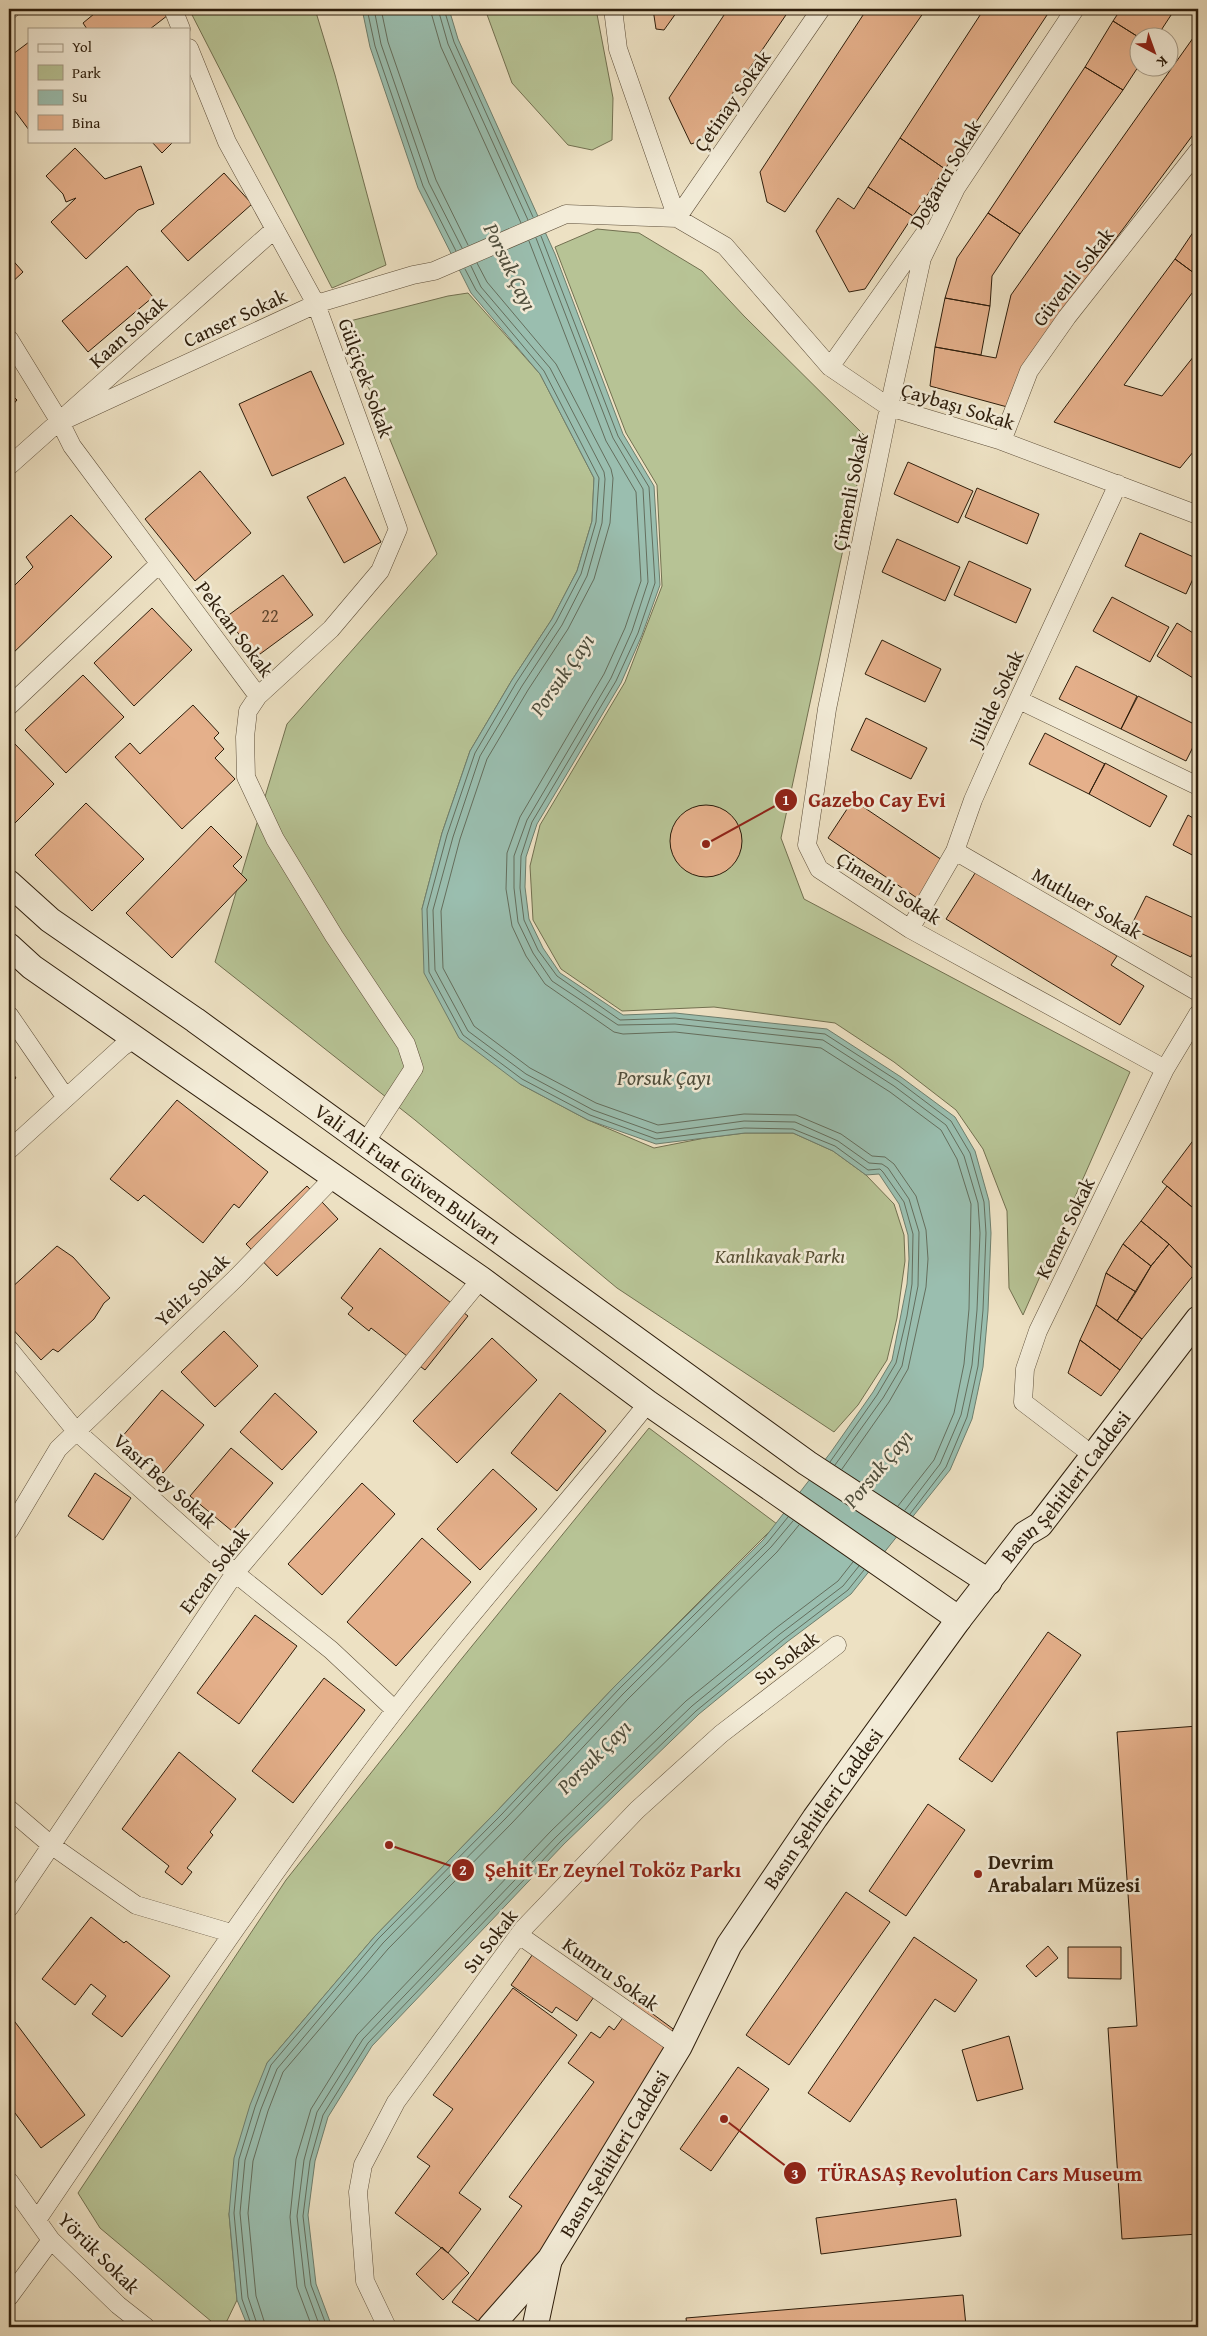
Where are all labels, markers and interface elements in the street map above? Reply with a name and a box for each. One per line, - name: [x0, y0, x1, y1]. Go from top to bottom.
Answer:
- legend: [28, 28, 190, 142]
- north arrow: [1130, 28, 1180, 78]
- text: Yol: [72, 36, 92, 57]
- street label: Çetinay Sokak: [686, 43, 778, 157]
- text: K: [1153, 51, 1172, 72]
- text: Park: [72, 62, 101, 83]
- text: Su: [72, 86, 88, 107]
- text: Bina: [72, 112, 100, 133]
- street label: Doğancı Sokak: [902, 113, 988, 234]
- water label: Porsuk Çayı: [475, 217, 545, 316]
- street label: Güvenli Sokak: [1025, 221, 1121, 332]
- street label: Canser Sokak: [178, 281, 292, 354]
- street label: Kaan Sokak: [82, 288, 174, 375]
- street label: Gülçiçek Sokak: [331, 314, 402, 442]
- street label: Çaybaşı Sokak: [898, 374, 1020, 437]
- street label: Çimenli Sokak: [824, 430, 875, 553]
- street label: Pekcan Sokak: [190, 574, 282, 684]
- house number: 22: [261, 602, 279, 629]
- water label: Porsuk Çayı: [521, 627, 601, 723]
- street label: Jülide Sokak: [959, 644, 1031, 753]
- callout: Gazebo Cay Evi: [773, 782, 956, 818]
- text: Gazebo Cay Evi: [808, 784, 946, 815]
- text: 1: [782, 789, 790, 810]
- street label: Çimenli Sokak: [831, 844, 948, 932]
- street label: Mutluer Sokak: [1027, 859, 1148, 946]
- water label: Porsuk Çayı: [616, 1062, 711, 1093]
- street label: Vali Ali Fuat Güven Bulvarı: [309, 1096, 508, 1251]
- street label: Kemer Sokak: [1028, 1172, 1102, 1283]
- park label: Kanlıkavak Parkı: [714, 1241, 845, 1270]
- street label: Yeliz Sokak: [148, 1246, 236, 1333]
- street label: Basın Şehitleri Caddesi: [993, 1404, 1137, 1568]
- water label: Porsuk Çayı: [835, 1423, 920, 1516]
- street label: Vasıf Bey Sokak: [107, 1426, 224, 1536]
- street label: Ercan Sokak: [171, 1520, 256, 1619]
- street label: Su Sokak: [747, 1623, 825, 1692]
- water label: Porsuk Çayı: [549, 1712, 638, 1802]
- street label: Basın Şehitleri Caddesi: [756, 1722, 890, 1895]
- place label: Devrim Arabaları Müzesi: [988, 1847, 1140, 1899]
- callout: Şehit Er Zeynel Toköz Parkı: [450, 1852, 751, 1888]
- text: Şehit Er Zeynel Toköz Parkı: [485, 1854, 742, 1885]
- text: 2: [459, 1859, 467, 1880]
- marker: Devrim Arabaları Müzesi: [972, 1868, 984, 1880]
- street label: Su Sokak: [455, 1902, 525, 1979]
- street label: Kumru Sokak: [557, 1930, 666, 2018]
- street label: Basın Şehitleri Caddesi: [552, 2064, 676, 2243]
- callout: TÜRASAŞ Revolution Cars Museum: [783, 2155, 1152, 2191]
- text: TÜRASAŞ Revolution Cars Museum: [818, 2158, 1142, 2189]
- text: 3: [791, 2163, 799, 2184]
- street label: Yörük Sokak: [52, 2205, 148, 2301]

